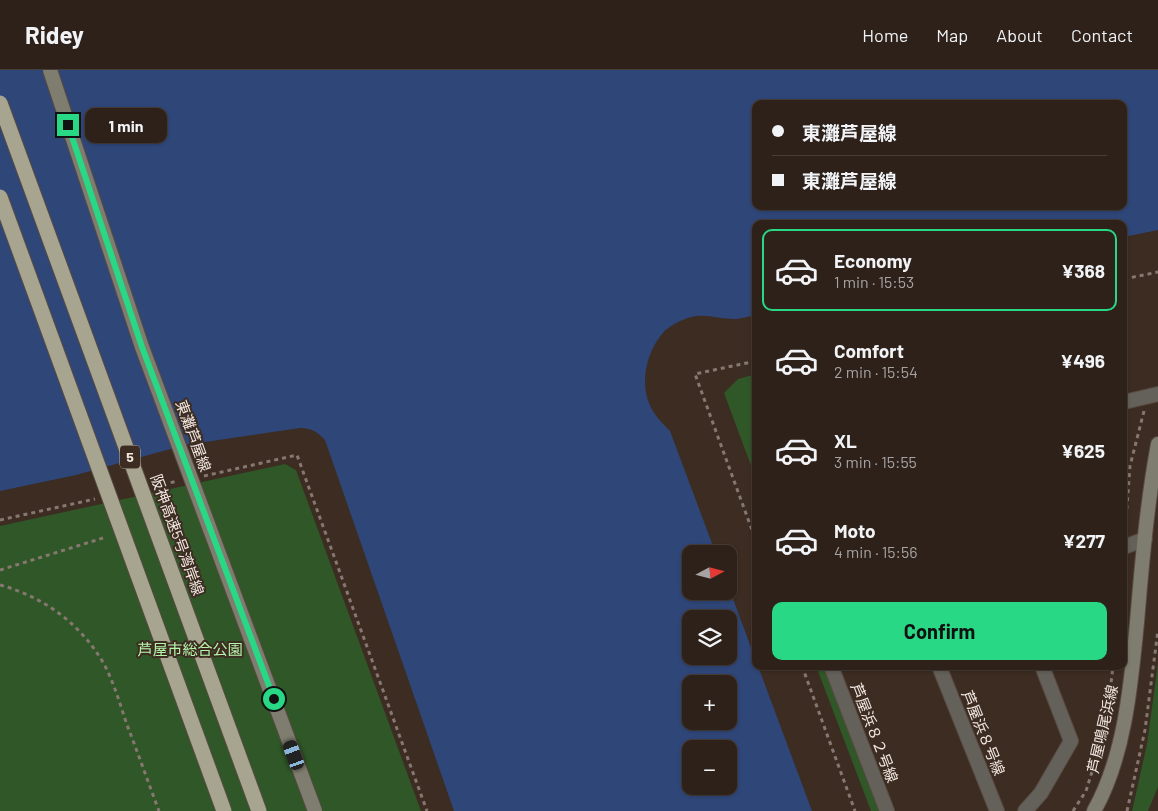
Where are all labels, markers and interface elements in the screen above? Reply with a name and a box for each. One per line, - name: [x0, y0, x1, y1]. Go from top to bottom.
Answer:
- text: Ridey: [25, 20, 84, 49]
- text: Home: [862, 24, 908, 46]
- text: Map: [936, 24, 968, 46]
- text: About: [996, 24, 1043, 46]
- text: Contact: [1071, 24, 1133, 46]
- callout: 1 min: [86, 108, 168, 142]
- route end: [57, 114, 79, 136]
- text: 1 min: [108, 116, 144, 135]
- text: 東灘芦屋線: [802, 121, 897, 144]
- text: 東灘芦屋線: [802, 169, 897, 192]
- icon: car: [774, 248, 819, 293]
- text: Economy: [834, 249, 912, 272]
- text: ¥368: [1061, 259, 1105, 282]
- text: 1 min · 15:53: [834, 272, 914, 291]
- icon: car: [774, 338, 819, 383]
- text: Comfort: [834, 339, 904, 362]
- text: ¥496: [1060, 349, 1105, 372]
- text: 2 min · 15:54: [834, 362, 918, 381]
- street label: 東灘芦屋線: [173, 397, 215, 474]
- icon: car: [774, 428, 819, 473]
- text: XL: [834, 429, 857, 452]
- text: ¥625: [1061, 439, 1105, 462]
- road number: 5: [120, 446, 140, 468]
- text: 3 min · 15:55: [834, 452, 917, 471]
- street label: 阪神高速5号湾岸線: [148, 472, 208, 598]
- icon: car: [774, 518, 819, 563]
- text: Moto: [834, 519, 876, 542]
- text: ¥277: [1062, 529, 1105, 552]
- text: 4 min · 15:56: [834, 542, 917, 561]
- north arrow: [682, 545, 738, 600]
- map controls: [682, 545, 737, 795]
- button: Confirm: [772, 602, 1107, 660]
- button: layers: [682, 610, 737, 665]
- park label: 芦屋市総合公園: [137, 640, 243, 658]
- button: +: [682, 675, 737, 730]
- street label: 芦屋浜８２号線: [848, 680, 902, 785]
- street label: 芦屋鳴尾浜線: [1083, 683, 1121, 775]
- route start: [263, 688, 285, 710]
- street label: 芦屋浜８号線: [959, 688, 1009, 778]
- car: [281, 738, 306, 772]
- button: −: [682, 740, 737, 795]

